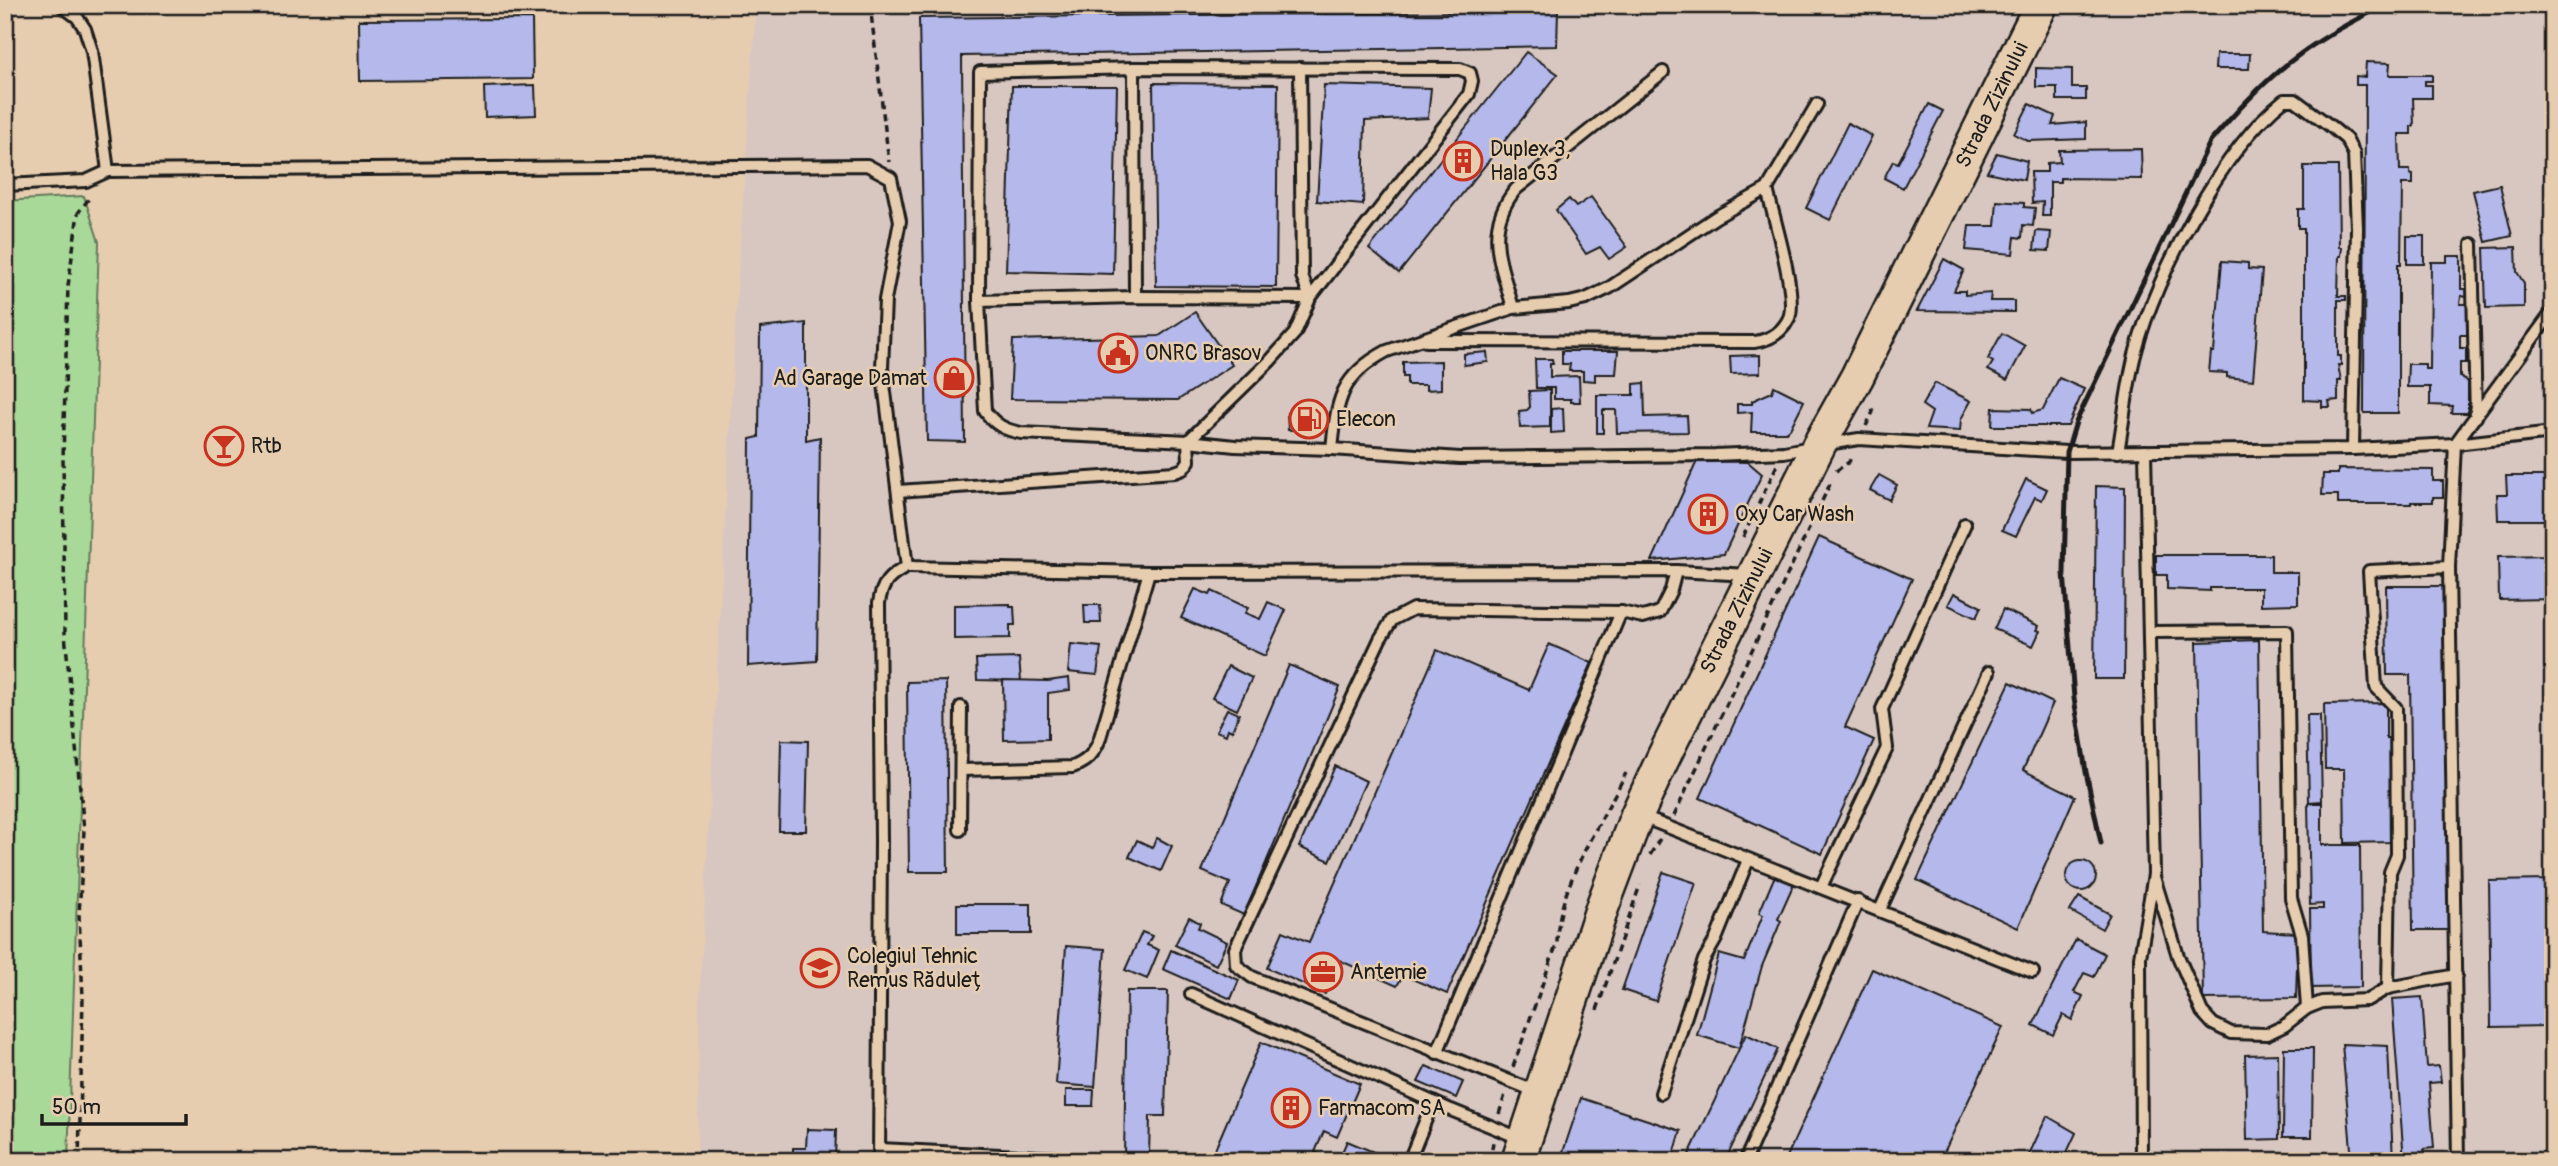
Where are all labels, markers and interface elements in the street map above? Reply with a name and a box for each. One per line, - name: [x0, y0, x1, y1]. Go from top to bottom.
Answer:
- street label: Strada Zizinului: [1950, 37, 2035, 172]
- place label: Duplex 3, Hala G3: [1490, 136, 1571, 187]
- building icon: Duplex 3, Hala G3: [1442, 140, 1484, 182]
- public building icon: ONRC Brasov: [1097, 332, 1139, 374]
- place label: ONRC Brasov: [1145, 340, 1261, 367]
- shop icon: Ad Garage Damat: [933, 357, 975, 399]
- place label: Ad Garage Damat: [773, 365, 928, 392]
- fuel station icon: Elecon: [1288, 398, 1330, 440]
- place label: Elecon: [1336, 406, 1396, 433]
- bar icon: Rtb: [203, 425, 245, 467]
- place label: Rtb: [251, 433, 282, 460]
- building icon: Oxy Car Wash: [1687, 493, 1729, 535]
- place label: Oxy Car Wash: [1735, 501, 1854, 528]
- street label: Strada Zizinului: [1694, 544, 1780, 678]
- place label: Colegiul Tehnic Remus Răduleț: [847, 943, 984, 994]
- school or university icon: Colegiul Tehnic Remus Răduleț: [799, 947, 841, 989]
- office icon: Antemie: [1302, 951, 1344, 993]
- place label: Antemie: [1350, 959, 1427, 986]
- scale bar: [42, 1082, 186, 1126]
- building icon: Farmacom SA: [1270, 1087, 1312, 1129]
- text: 50 m: [52, 1094, 101, 1121]
- place label: Farmacom SA: [1318, 1095, 1445, 1122]

